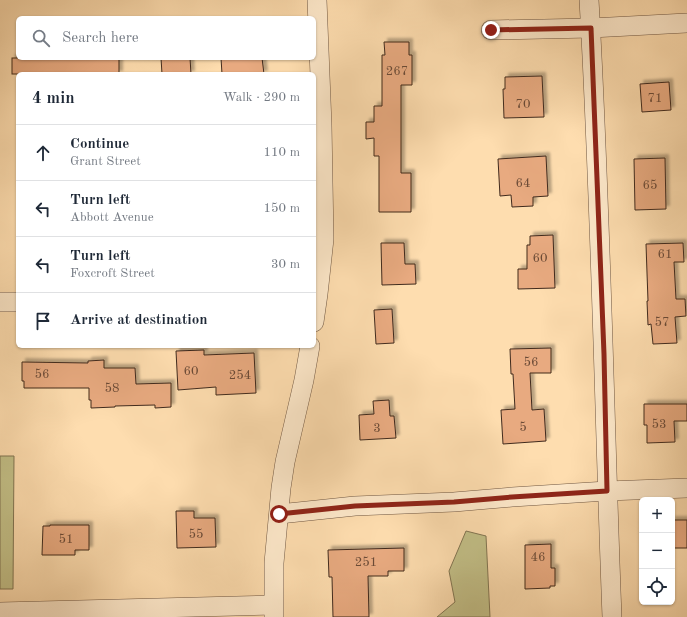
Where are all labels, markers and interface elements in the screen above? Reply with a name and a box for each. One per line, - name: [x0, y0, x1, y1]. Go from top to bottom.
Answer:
- search box: [16, 16, 316, 60]
- route end: [482, 21, 500, 39]
- icon: search: [30, 27, 52, 49]
- text: Search here: [62, 31, 139, 46]
- house number: 267: [386, 65, 408, 78]
- text: 4 min: [32, 90, 75, 107]
- text: Walk · 290 m: [223, 91, 300, 104]
- house number: 71: [647, 92, 663, 105]
- house number: 70: [515, 98, 531, 111]
- text: Continue: [70, 137, 129, 152]
- icon: ahead: [32, 142, 54, 164]
- text: 110 m: [263, 146, 300, 159]
- text: Grant Street: [70, 155, 141, 168]
- house number: 64: [515, 177, 531, 190]
- house number: 65: [642, 179, 658, 192]
- text: Turn left: [70, 193, 130, 208]
- icon: left: [32, 198, 54, 220]
- text: 150 m: [263, 202, 300, 215]
- text: Abbott Avenue: [70, 211, 154, 224]
- house number: 61: [657, 248, 673, 261]
- text: Turn left: [70, 249, 130, 264]
- house number: 60: [532, 252, 548, 265]
- icon: left: [32, 254, 54, 276]
- text: 30 m: [271, 258, 300, 271]
- text: Foxcroft Street: [70, 267, 155, 280]
- icon: arrive: [32, 310, 54, 332]
- text: Arrive at destination: [70, 313, 208, 328]
- house number: 57: [654, 316, 670, 329]
- house number: 56: [523, 356, 539, 369]
- house number: 60: [183, 365, 199, 378]
- house number: 56: [34, 368, 50, 381]
- house number: 254: [229, 369, 251, 382]
- house number: 58: [104, 382, 120, 395]
- house number: 53: [651, 418, 667, 431]
- house number: 5: [519, 421, 527, 434]
- house number: 3: [373, 422, 381, 435]
- map controls: [639, 497, 675, 605]
- button: +: [639, 497, 675, 533]
- route start: [270, 505, 288, 523]
- house number: 55: [188, 528, 204, 541]
- house number: 51: [58, 533, 74, 546]
- button: −: [639, 533, 675, 569]
- house number: 46: [530, 551, 546, 564]
- house number: 251: [355, 556, 377, 569]
- button: locate: [639, 569, 675, 605]

